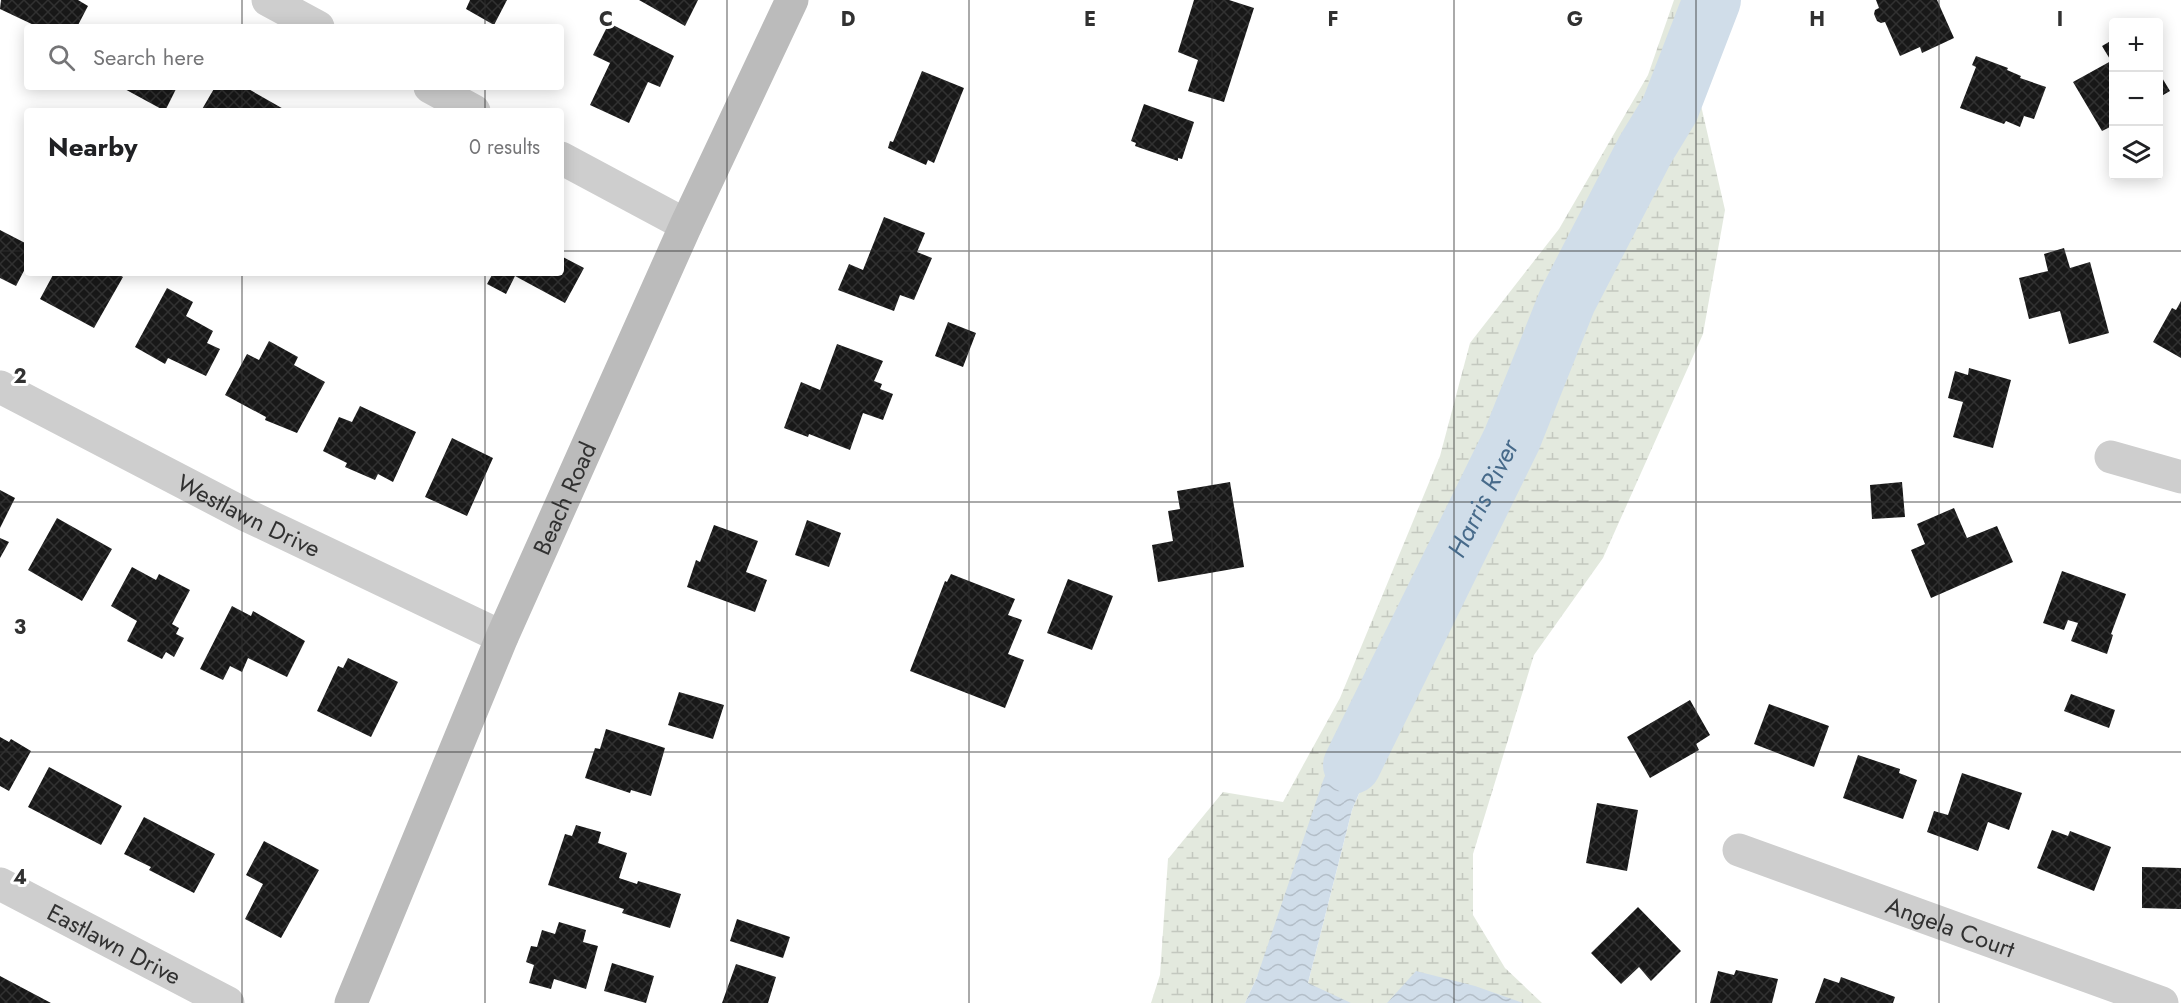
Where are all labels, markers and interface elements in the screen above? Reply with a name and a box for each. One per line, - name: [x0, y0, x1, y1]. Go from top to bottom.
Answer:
- text: C: [599, 5, 613, 34]
- text: D: [841, 5, 855, 34]
- text: E: [1084, 5, 1096, 34]
- text: F: [1327, 5, 1339, 34]
- text: G: [1567, 5, 1583, 34]
- text: H: [1809, 5, 1825, 34]
- text: I: [2057, 5, 2063, 34]
- map controls: [2109, 18, 2163, 180]
- button: +: [2109, 18, 2163, 72]
- search box: [24, 24, 564, 90]
- icon: search: [45, 41, 78, 74]
- text: Search here: [93, 41, 204, 73]
- button: −: [2109, 72, 2163, 126]
- button: layers: [2109, 126, 2163, 180]
- text: Nearby: [48, 128, 137, 166]
- text: 0 results: [469, 133, 540, 162]
- text: 2: [13, 362, 27, 391]
- water label: Harris River: [1438, 432, 1529, 564]
- street label: Beach Road: [523, 436, 605, 560]
- street label: Westlawn Drive: [171, 465, 326, 566]
- text: 3: [14, 613, 26, 642]
- text: 4: [13, 863, 27, 892]
- street label: Angela Court: [1881, 887, 2020, 966]
- street label: Eastlawn Drive: [41, 894, 187, 993]

